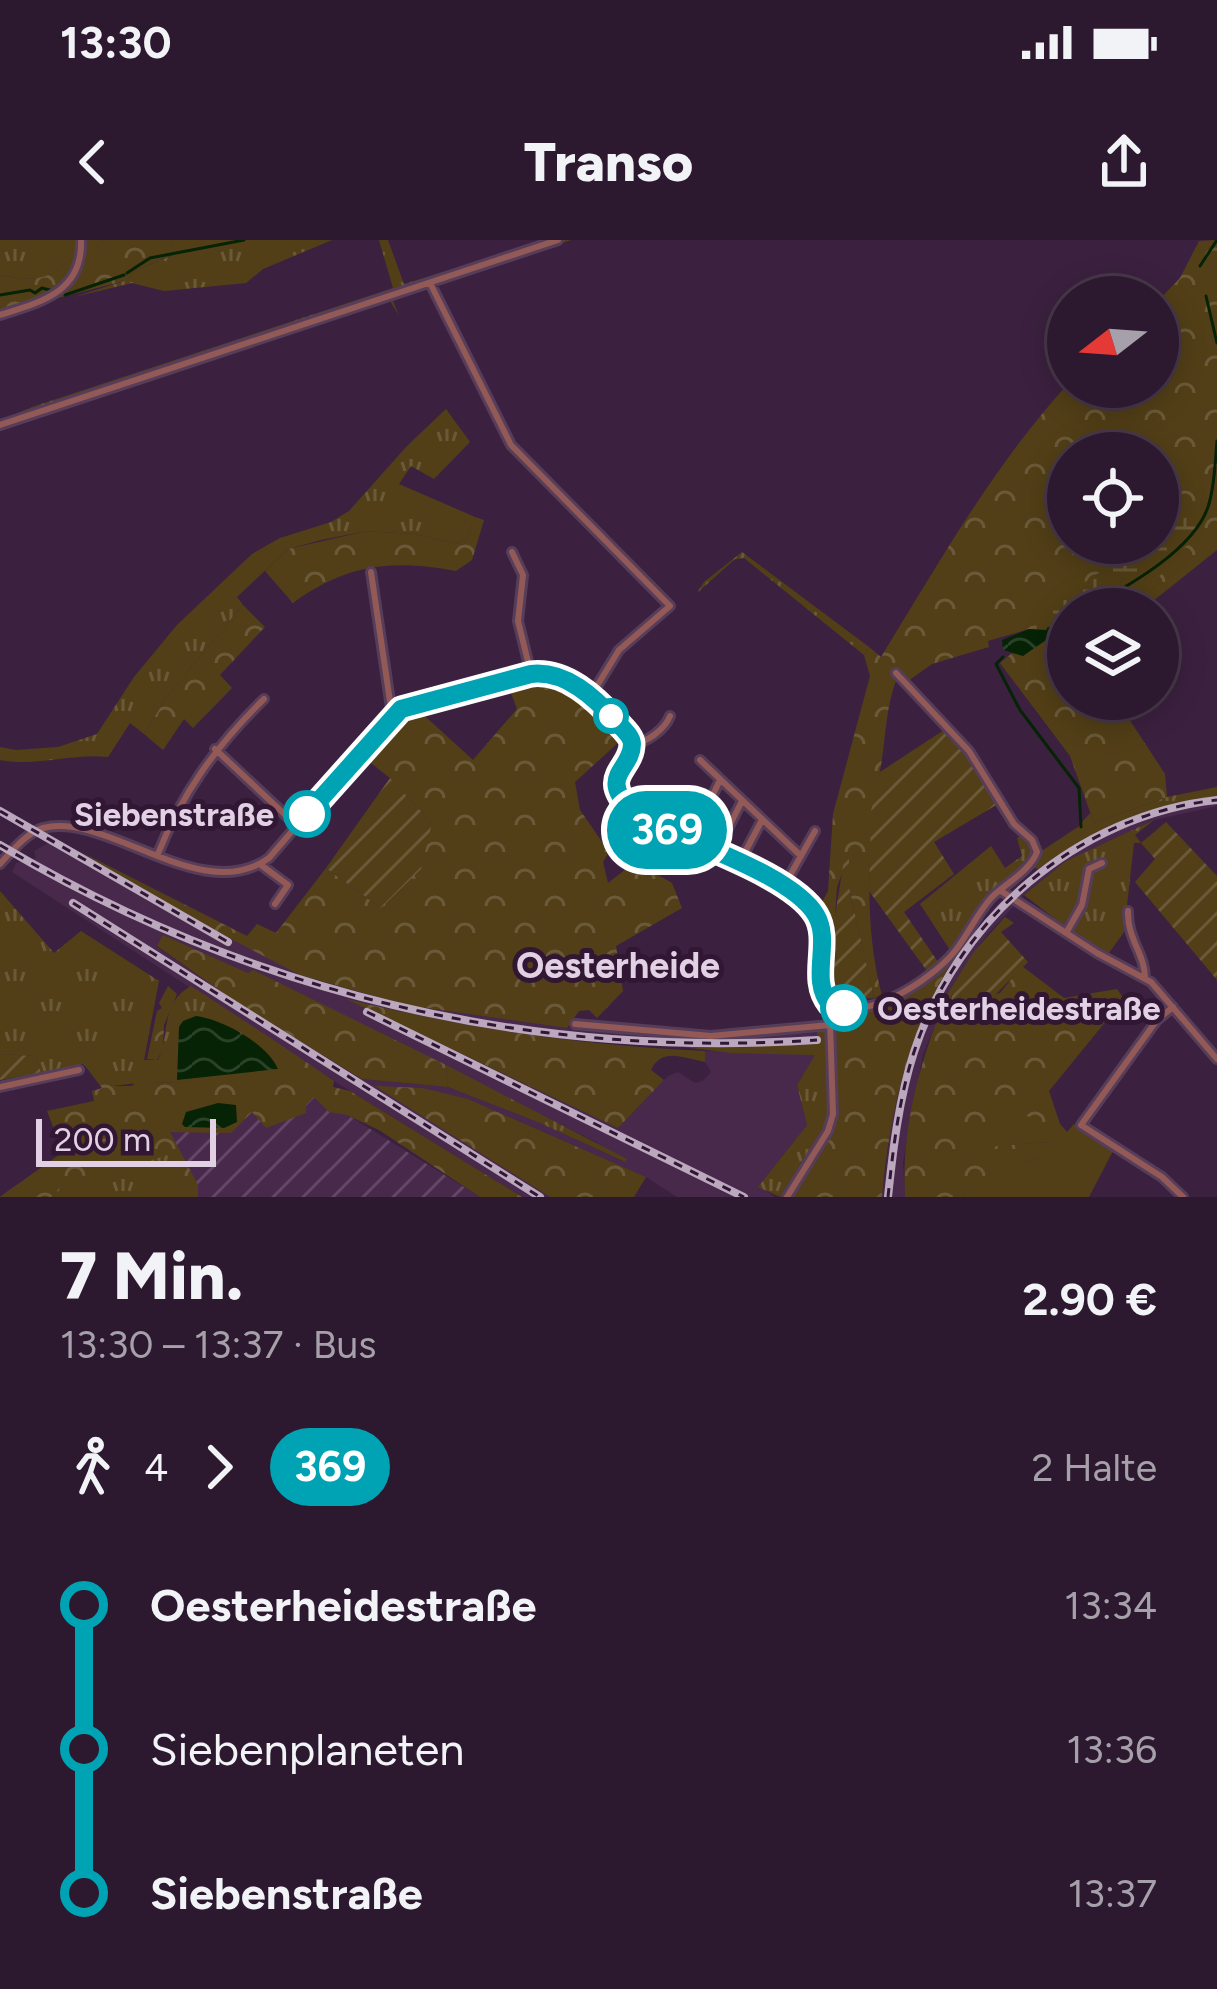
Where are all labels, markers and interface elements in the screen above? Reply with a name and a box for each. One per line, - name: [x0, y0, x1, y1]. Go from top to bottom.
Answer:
- text: 13:30: [60, 15, 172, 69]
- icon: back: [60, 129, 126, 195]
- icon: share: [1091, 129, 1157, 195]
- text: Transo: [524, 130, 693, 195]
- north arrow: [1047, 276, 1179, 408]
- map controls: [1047, 276, 1179, 720]
- button: locate: [1047, 432, 1179, 564]
- button: layers: [1047, 588, 1179, 720]
- unlabelled marker: [595, 700, 627, 732]
- line badge: 369: [598, 791, 736, 869]
- marker: Siebenstraße: [285, 792, 329, 836]
- place label: Siebenstraße: [74, 795, 274, 834]
- text: 369: [631, 804, 703, 855]
- district label: Oesterheide: [516, 944, 720, 987]
- marker: Oesterheidestraße: [822, 986, 866, 1030]
- place label: Oesterheidestraße: [877, 989, 1160, 1028]
- scale bar: [36, 1113, 216, 1166]
- text: 200 m: [54, 1120, 151, 1159]
- text: 7 Min.: [60, 1236, 243, 1316]
- text: 2.90 €: [1023, 1272, 1157, 1326]
- text: 13:30 – 13:37 · Bus: [60, 1321, 376, 1368]
- icon: walk: [60, 1434, 126, 1500]
- icon: forward: [186, 1434, 252, 1500]
- text: 369: [294, 1441, 366, 1492]
- text: 4: [144, 1444, 168, 1491]
- text: 2 Halte: [1032, 1444, 1157, 1491]
- text: Oesterheidestraße: [150, 1578, 537, 1632]
- text: 13:34: [1064, 1582, 1157, 1629]
- text: Siebenplaneten: [150, 1722, 464, 1776]
- text: 13:36: [1067, 1726, 1157, 1773]
- text: Siebenstraße: [150, 1866, 423, 1920]
- text: 13:37: [1068, 1870, 1157, 1917]

